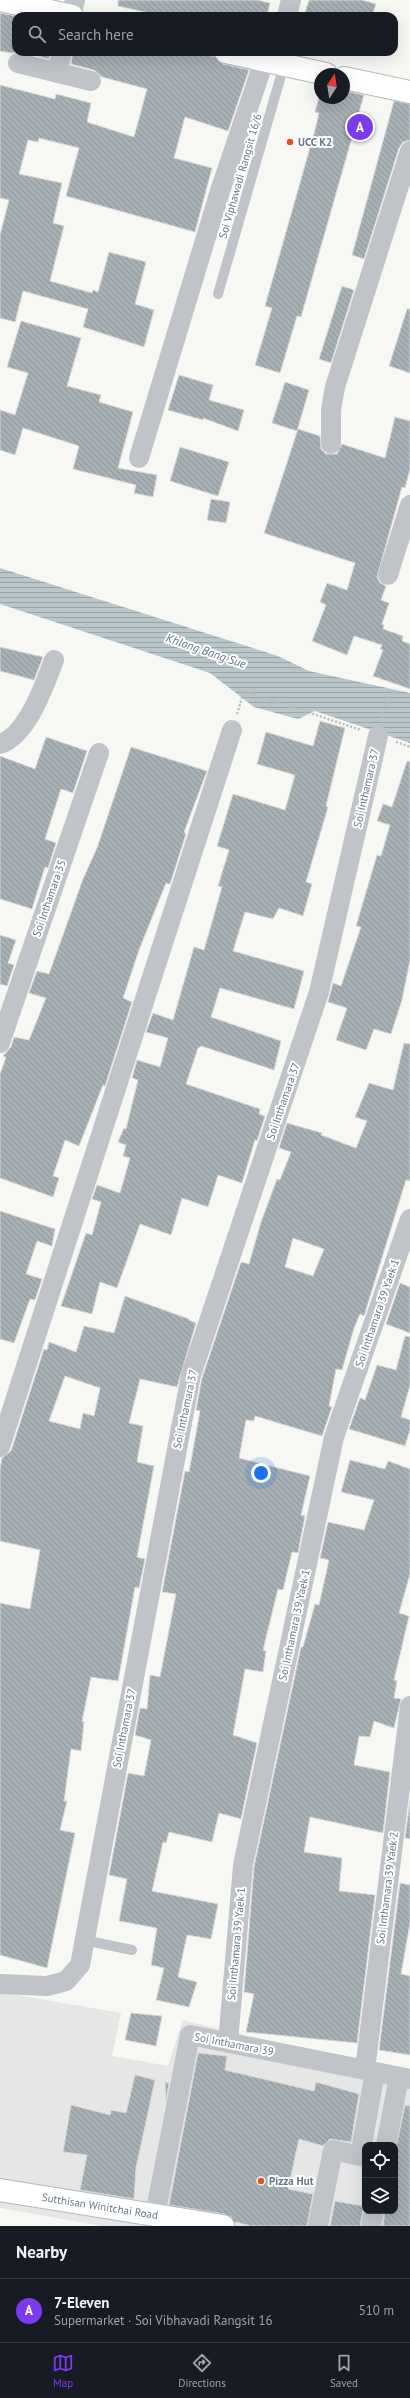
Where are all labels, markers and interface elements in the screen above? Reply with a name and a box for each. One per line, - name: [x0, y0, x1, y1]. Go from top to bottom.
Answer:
- search box: [12, 12, 398, 56]
- icon: search: [26, 23, 48, 45]
- text: Search here: [58, 25, 134, 44]
- north arrow: [314, 68, 350, 104]
- street label: Soi Viphawadi Rangsit 16/6: [215, 112, 265, 240]
- pin: A: [347, 112, 373, 142]
- place label: UCC K2: [298, 135, 332, 149]
- marker: UCC K2: [285, 137, 295, 147]
- water label: Khlong Bang Sue: [164, 630, 249, 671]
- street label: Soi Inthamara 37: [350, 747, 382, 829]
- street label: Soi Inthamara 35: [29, 858, 69, 938]
- street label: Soi Inthamara 37: [263, 1061, 303, 1141]
- street label: Soi Inthamara 39 Yaek 1: [352, 1257, 402, 1369]
- street label: Soi Inthamara 37: [170, 1368, 200, 1450]
- your location: [251, 1463, 271, 1483]
- street label: Soi Inthamara 39 Yaek 1: [275, 1568, 313, 1682]
- street label: Soi Inthamara 37: [109, 1687, 139, 1769]
- street label: Soi Inthamara 39 Yaek 2: [373, 1831, 401, 1945]
- street label: Soi Inthamara 39 Yaek 1: [224, 1887, 248, 2001]
- street label: Soi Inthamara 39: [193, 2029, 275, 2059]
- map controls: [362, 2142, 398, 2214]
- button: locate: [362, 2142, 398, 2178]
- place label: Pizza Hut: [269, 2174, 314, 2188]
- marker: Pizza Hut: [256, 2176, 266, 2186]
- button: layers: [362, 2178, 398, 2214]
- street label: Sutthisan Winitchai Road: [41, 2190, 159, 2222]
- text: Nearby: [16, 2241, 67, 2263]
- text: 7-Eleven: [54, 2293, 109, 2312]
- text: A: [25, 2302, 33, 2319]
- text: 510 m: [359, 2302, 394, 2319]
- text: Supermarket · Soi Vibhavadi Rangsit 16: [54, 2312, 273, 2329]
- tab: Map: [52, 2352, 74, 2390]
- tab: Directions: [178, 2352, 226, 2390]
- tab: Saved: [330, 2352, 358, 2390]

